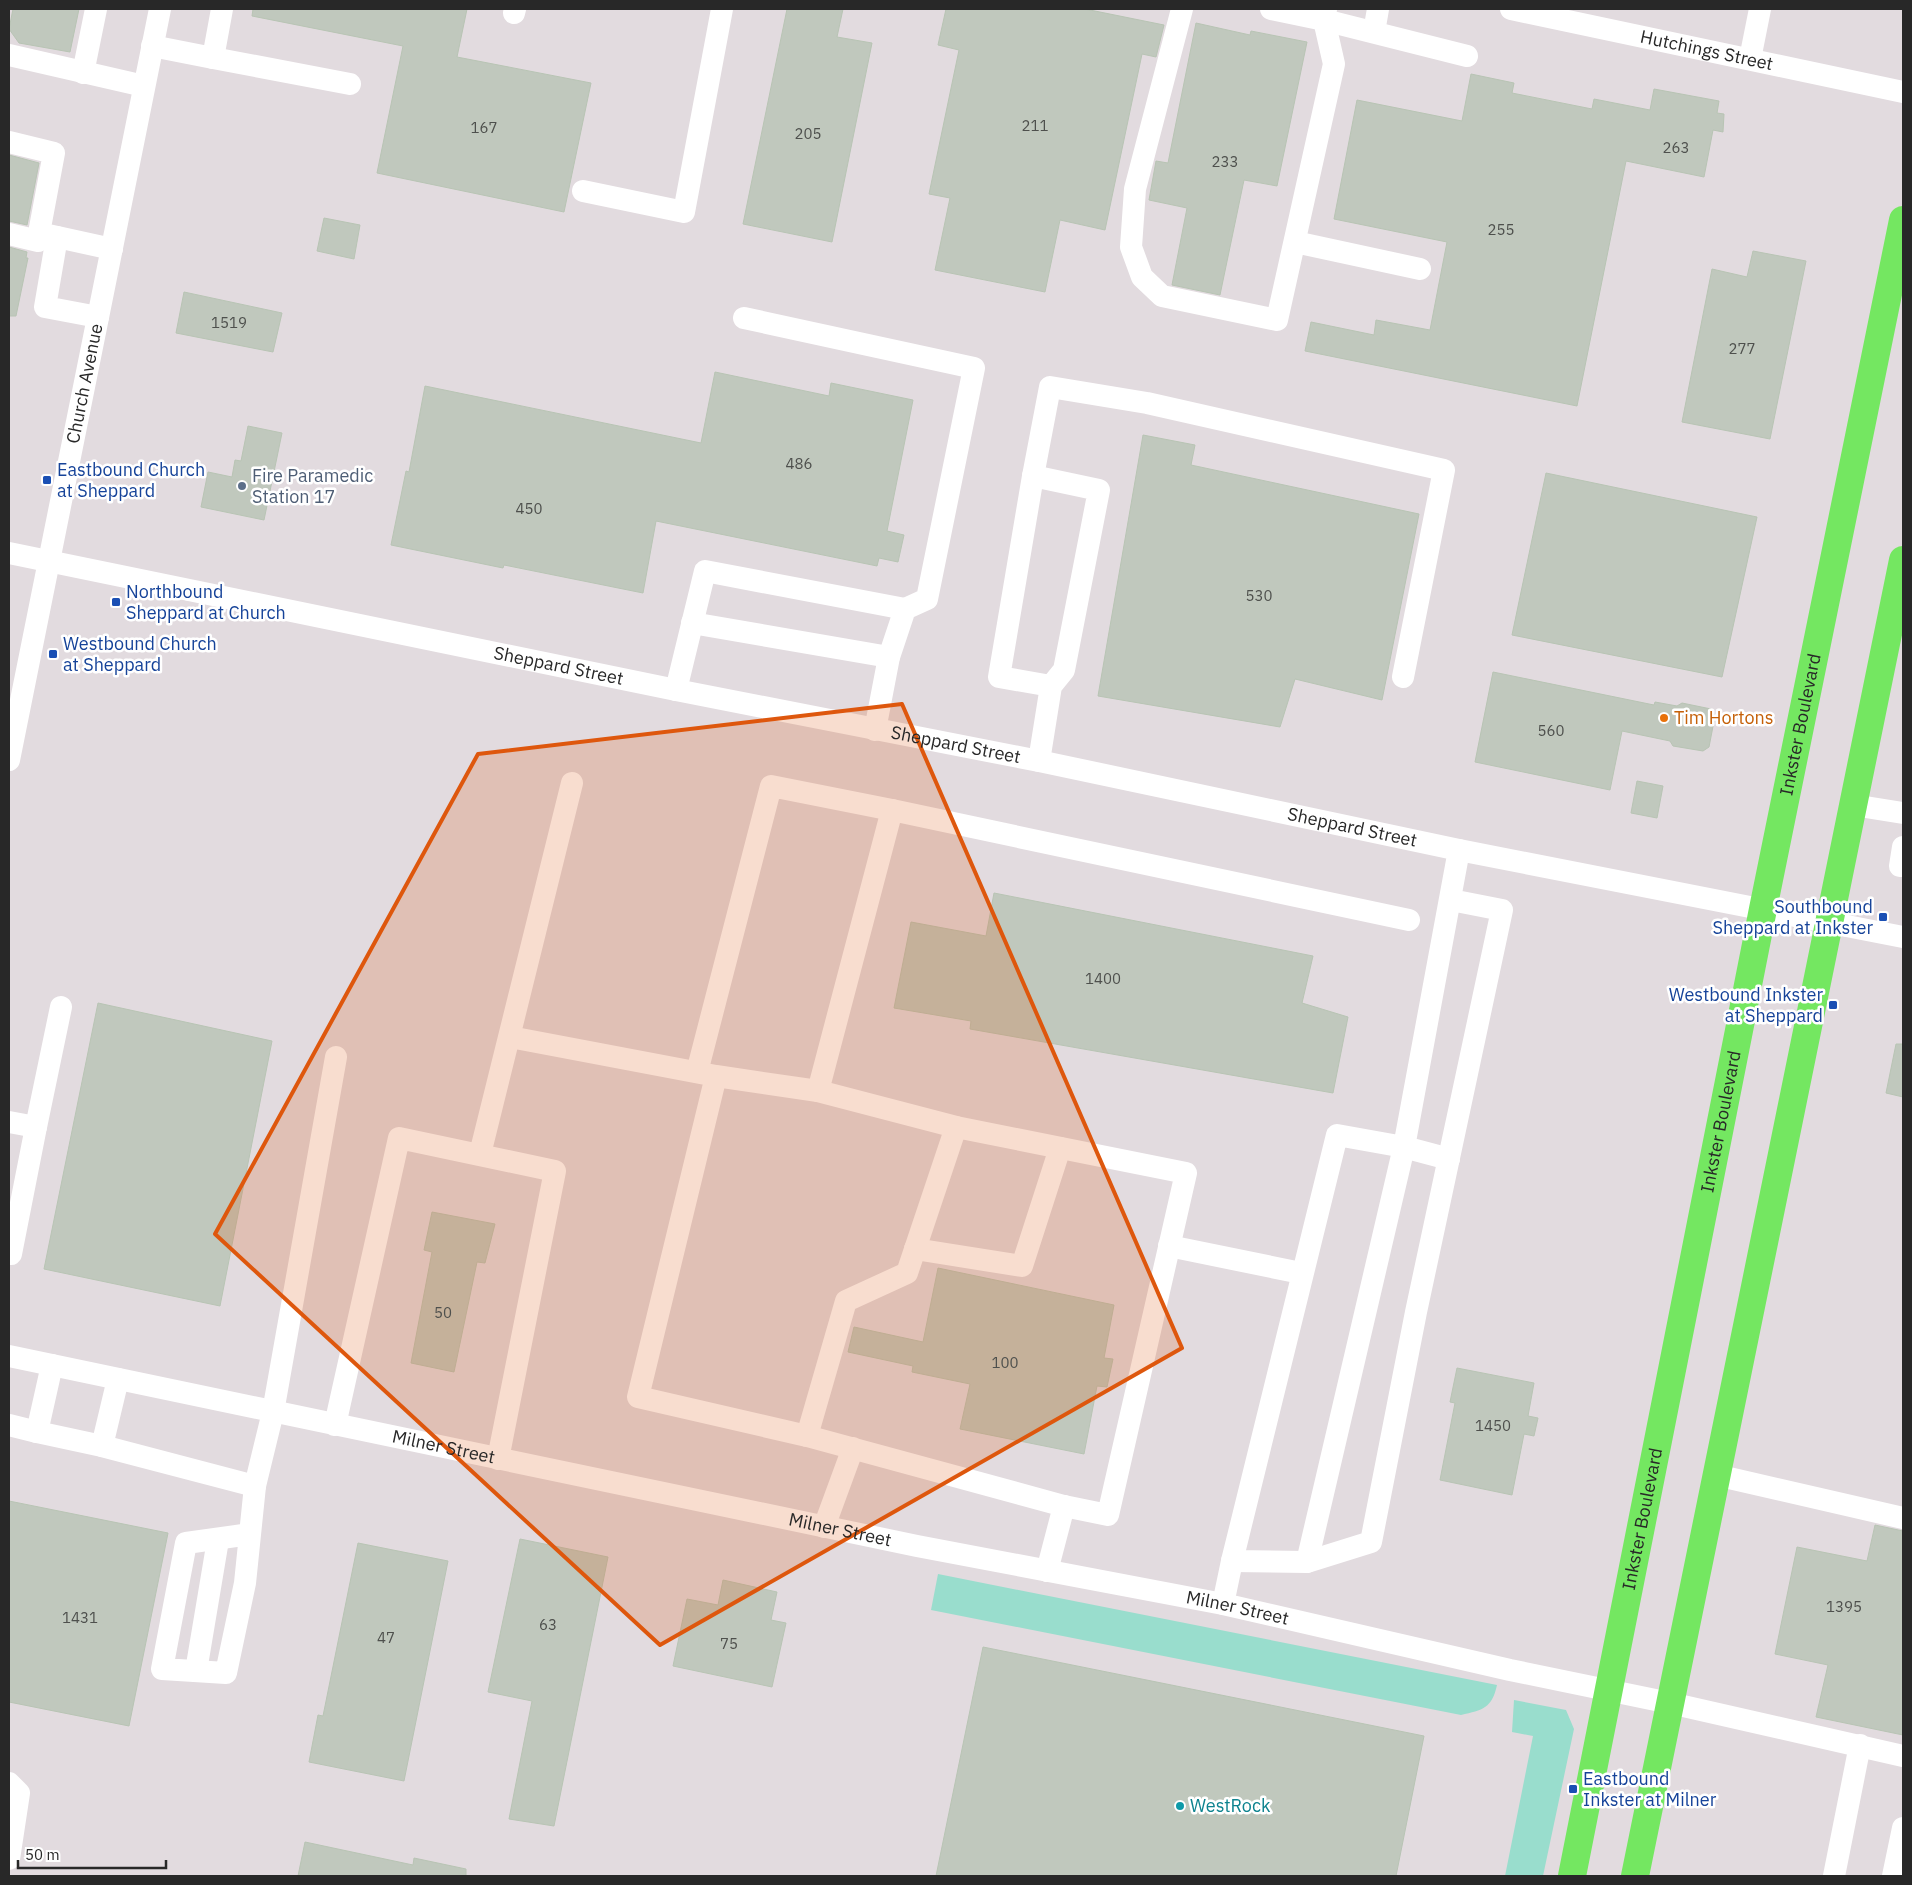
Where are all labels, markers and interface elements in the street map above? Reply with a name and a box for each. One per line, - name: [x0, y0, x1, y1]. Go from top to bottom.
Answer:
- street label: Hutchings Street: [1638, 25, 1775, 75]
- house number: 211: [1021, 116, 1049, 135]
- house number: 167: [470, 118, 498, 137]
- house number: 205: [794, 124, 822, 143]
- house number: 263: [1662, 138, 1690, 157]
- house number: 233: [1211, 152, 1239, 171]
- house number: 255: [1487, 220, 1515, 239]
- house number: 1519: [211, 313, 247, 332]
- street label: Church Avenue: [61, 321, 108, 445]
- house number: 277: [1728, 339, 1756, 358]
- house number: 486: [785, 454, 813, 473]
- place label: Eastbound Church at Sheppard: [57, 458, 205, 502]
- place label: Fire Paramedic Station 17: [252, 464, 373, 508]
- marker: Eastbound Church at Sheppard: [41, 474, 53, 486]
- marker: Fire Paramedic Station 17: [236, 480, 248, 492]
- house number: 450: [515, 499, 543, 518]
- place label: Northbound Sheppard at Church: [126, 580, 286, 624]
- house number: 530: [1245, 586, 1273, 605]
- marker: Northbound Sheppard at Church: [110, 596, 122, 608]
- place label: Westbound Church at Sheppard: [63, 632, 217, 676]
- street label: Sheppard Street: [492, 641, 625, 690]
- marker: Westbound Church at Sheppard: [47, 648, 59, 660]
- street label: Inkster Boulevard: [1774, 651, 1826, 797]
- place label: Tim Hortons: [1674, 706, 1774, 729]
- marker: Tim Hortons: [1658, 712, 1670, 724]
- street label: Sheppard Street: [889, 720, 1023, 768]
- house number: 560: [1537, 721, 1565, 740]
- street label: Sheppard Street: [1286, 802, 1419, 852]
- place label: Southbound Sheppard at Inkster: [1712, 895, 1873, 939]
- marker: Southbound Sheppard at Inkster: [1877, 911, 1889, 923]
- house number: 1400: [1085, 969, 1121, 988]
- place label: Westbound Inkster at Sheppard: [1669, 983, 1823, 1027]
- marker: Westbound Inkster at Sheppard: [1827, 999, 1839, 1011]
- street label: Inkster Boulevard: [1695, 1048, 1746, 1195]
- house number: 50: [434, 1303, 452, 1322]
- house number: 100: [991, 1353, 1019, 1372]
- house number: 1450: [1475, 1416, 1511, 1435]
- street label: Milner Street: [390, 1424, 497, 1468]
- street label: Inkster Boulevard: [1617, 1446, 1667, 1592]
- street label: Milner Street: [787, 1507, 894, 1551]
- street label: Milner Street: [1184, 1585, 1291, 1630]
- house number: 1395: [1826, 1597, 1862, 1616]
- house number: 1431: [62, 1608, 98, 1627]
- house number: 63: [539, 1615, 557, 1634]
- house number: 47: [377, 1628, 395, 1647]
- house number: 75: [720, 1634, 738, 1653]
- place label: Eastbound Inkster at Milner: [1583, 1767, 1717, 1811]
- marker: Eastbound Inkster at Milner: [1567, 1783, 1579, 1795]
- place label: WestRock: [1190, 1794, 1271, 1817]
- marker: WestRock: [1174, 1800, 1186, 1812]
- scale bar: [18, 1838, 165, 1870]
- text: 50 m: [25, 1845, 60, 1864]

